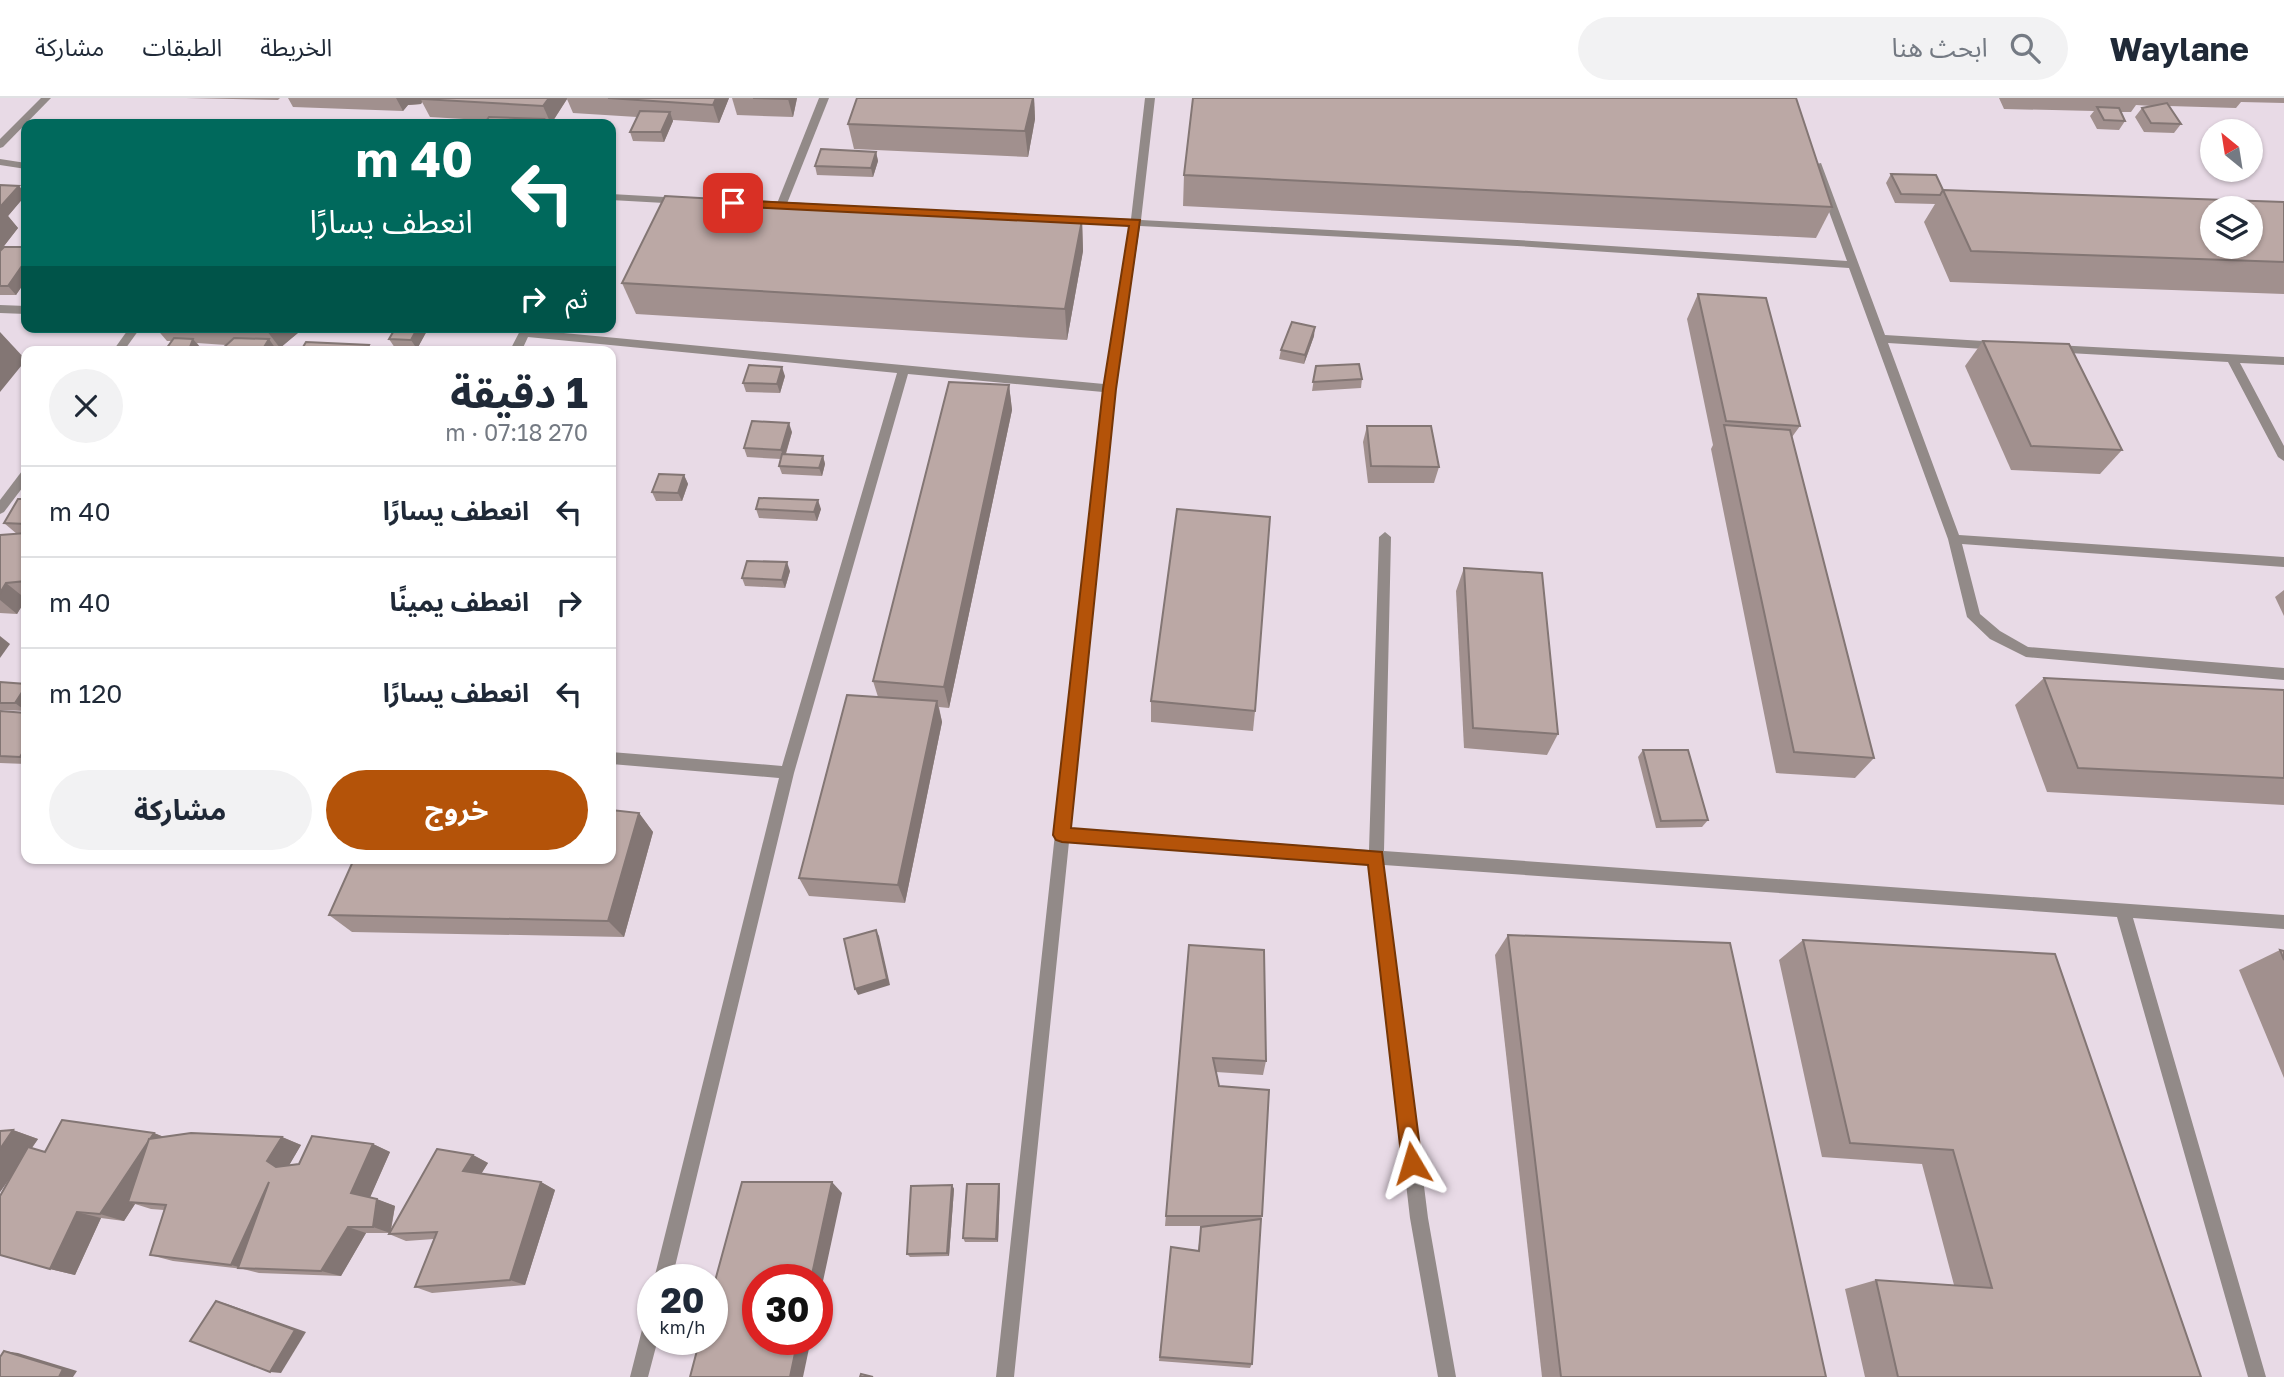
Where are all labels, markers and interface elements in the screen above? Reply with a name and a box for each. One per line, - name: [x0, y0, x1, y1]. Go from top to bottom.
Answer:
- search box: [1578, 17, 2068, 80]
- icon: search: [2006, 29, 2044, 67]
- text: Waylane: [2110, 29, 2249, 68]
- text: مشاركة: [35, 32, 104, 61]
- text: الطبقات: [142, 32, 222, 61]
- text: الخريطة: [260, 32, 332, 61]
- text: ابحث هنا: [1892, 32, 1988, 63]
- north arrow: [2200, 119, 2263, 182]
- map controls: [2200, 119, 2263, 259]
- text: 40 m: [355, 129, 473, 188]
- icon: left: [497, 147, 588, 238]
- pin: [703, 173, 763, 233]
- icon: arrive: [714, 184, 752, 222]
- button: layers: [2200, 196, 2263, 259]
- text: انعطف يسارًا: [310, 202, 473, 240]
- icon: right: [514, 280, 552, 318]
- text: ثم: [566, 283, 588, 314]
- text: 1 دقيقة: [450, 367, 588, 417]
- button: close: [49, 369, 123, 443]
- text: 270 m · 07:18: [445, 418, 588, 446]
- icon: left: [550, 493, 588, 531]
- text: انعطف يسارًا: [383, 495, 529, 526]
- text: 40 m: [49, 496, 111, 527]
- icon: right: [550, 584, 588, 622]
- text: انعطف يمينًا: [390, 586, 529, 617]
- text: 40 m: [49, 587, 111, 618]
- icon: left: [550, 675, 588, 713]
- text: انعطف يسارًا: [383, 677, 529, 708]
- text: 120 m: [49, 678, 122, 709]
- button: مشاركة: [49, 770, 312, 850]
- button: خروج: [326, 770, 588, 850]
- position arrow: [1375, 1126, 1449, 1200]
- speed limit sign: 30: [742, 1264, 833, 1355]
- text: 20: [660, 1279, 705, 1321]
- text: km/h: [660, 1316, 705, 1338]

